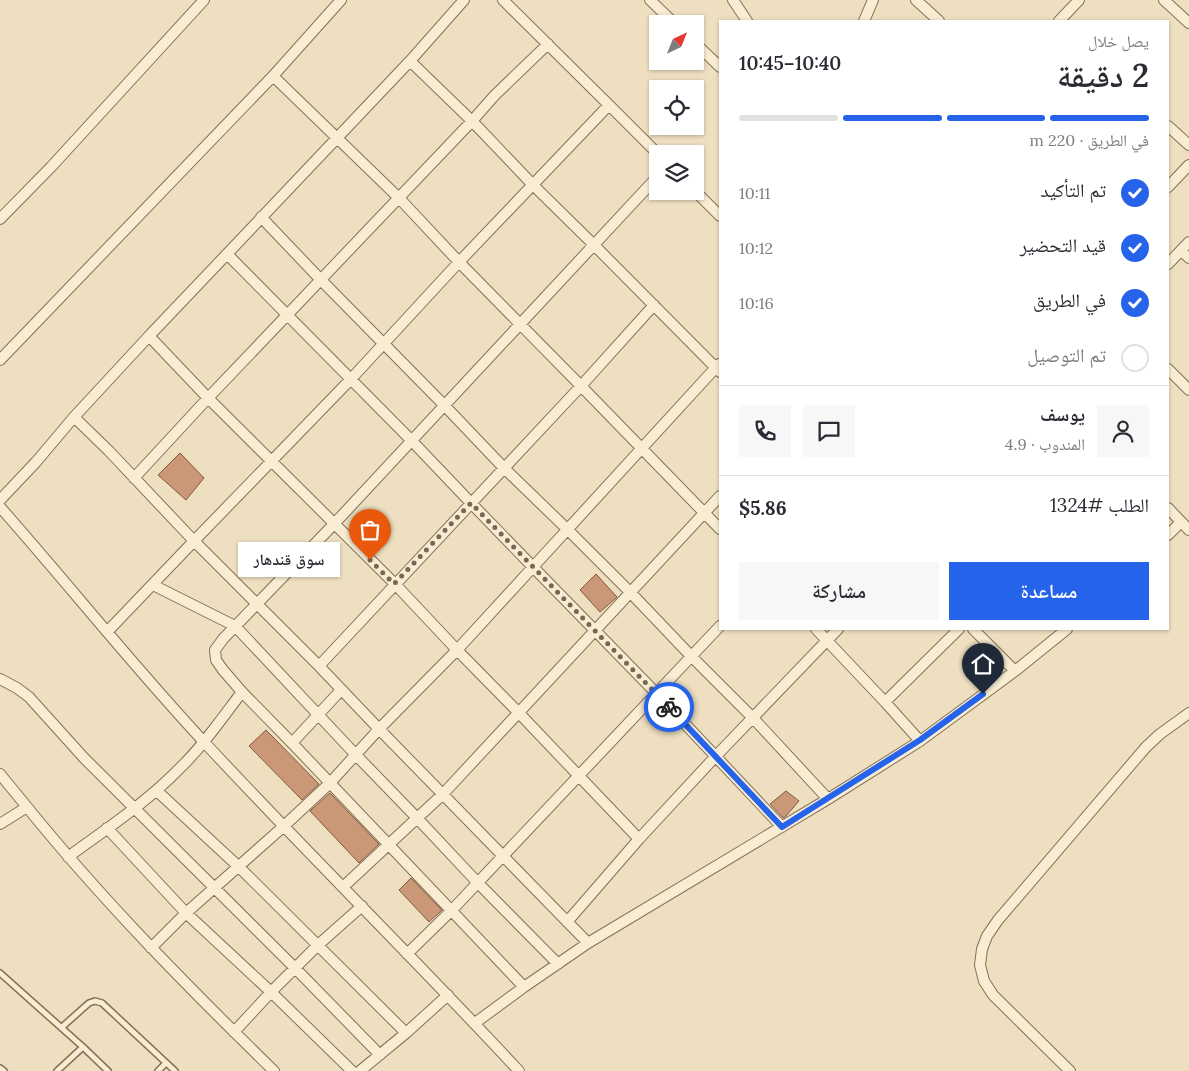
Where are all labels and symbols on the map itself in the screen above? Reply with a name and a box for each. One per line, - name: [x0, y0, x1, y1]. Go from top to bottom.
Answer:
- north arrow: [649, 15, 704, 70]
- pin: [349, 509, 391, 560]
- callout: سوق قندهار: [238, 542, 340, 578]
- pin: [962, 643, 1004, 694]
- courier: [644, 682, 694, 732]

